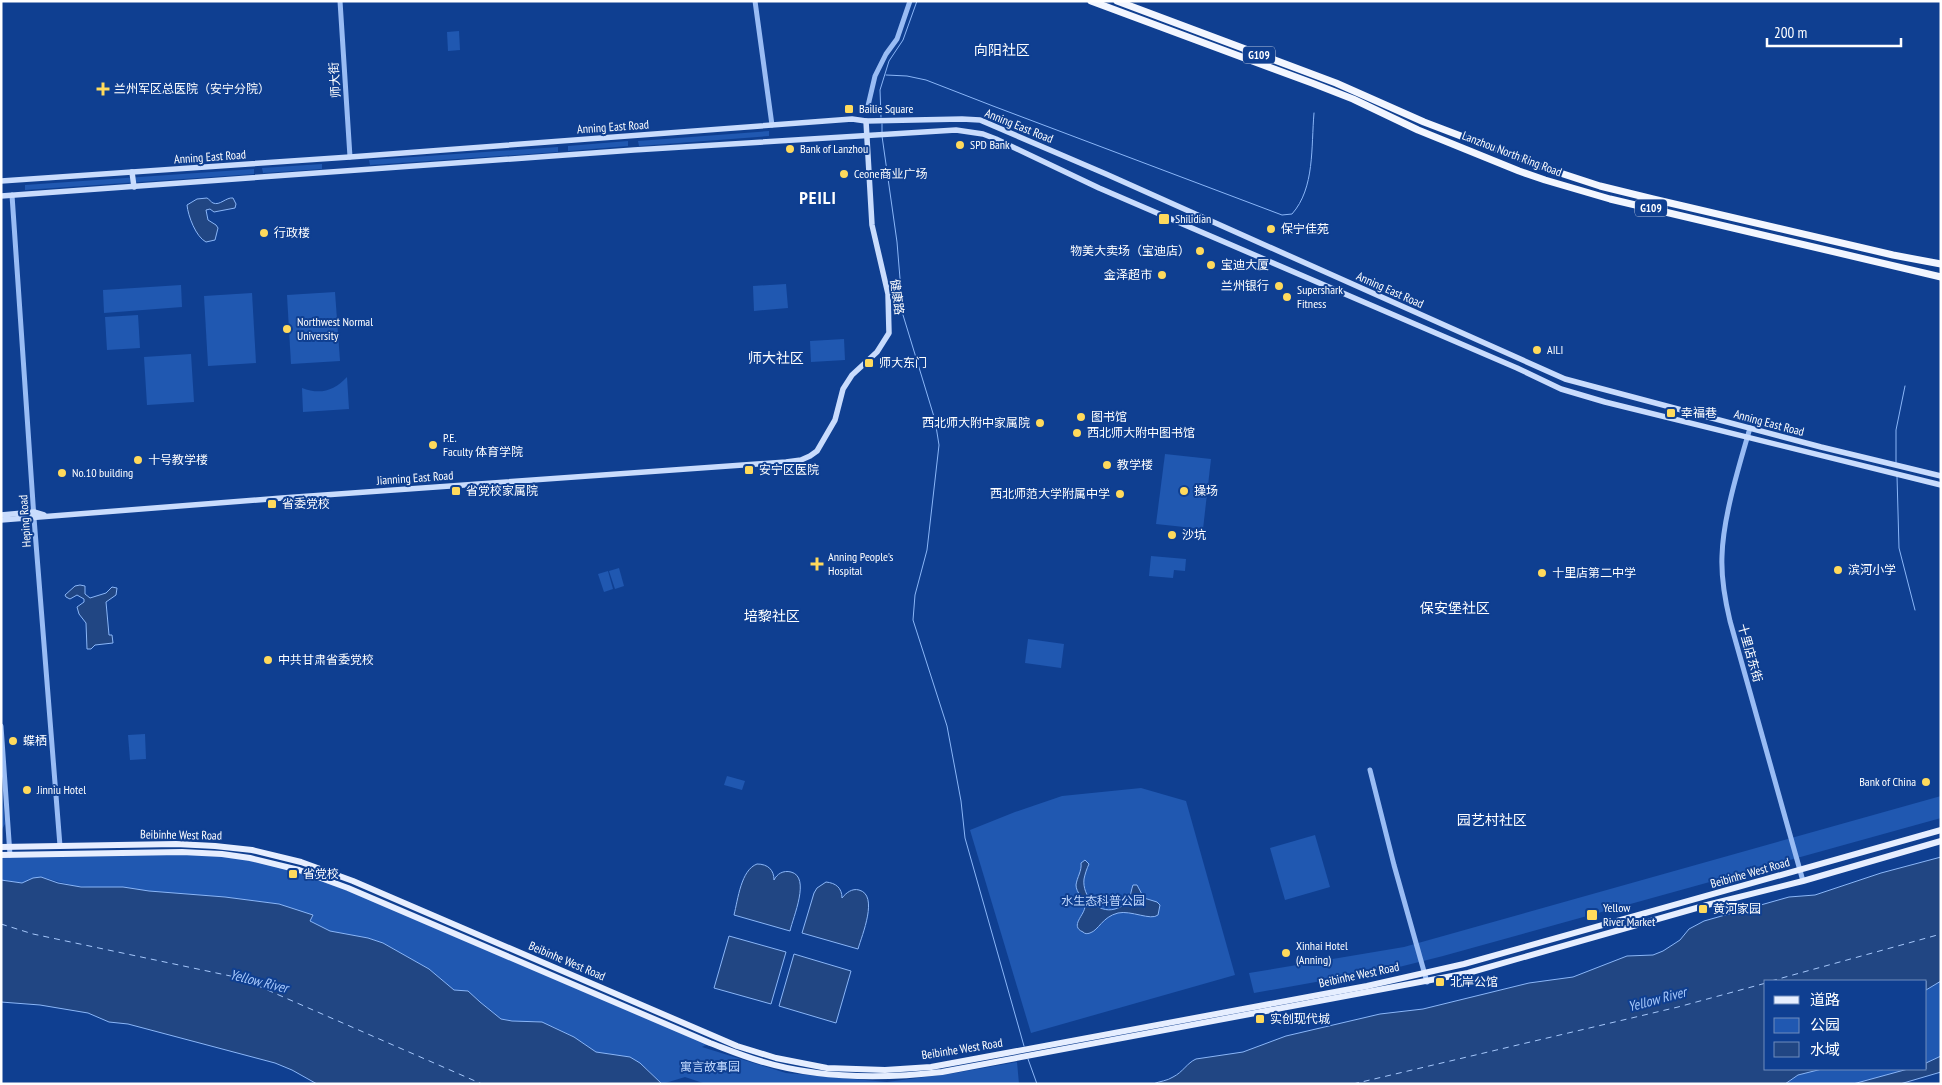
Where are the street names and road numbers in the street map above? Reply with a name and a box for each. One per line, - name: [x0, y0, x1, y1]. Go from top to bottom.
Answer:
- road number: G109: [1243, 46, 1275, 64]
- street label: 师大街: [326, 62, 343, 99]
- street label: Anning East Road: [983, 105, 1055, 146]
- street label: Anning East Road: [576, 117, 649, 136]
- street label: Lanzhou North Ring Road: [1460, 128, 1564, 179]
- street label: Anning East Road: [173, 147, 246, 166]
- road number: G109: [1635, 200, 1667, 217]
- street label: Anning East Road: [1354, 268, 1426, 311]
- street label: 健康路: [888, 278, 907, 316]
- street label: Anning East Road: [1732, 406, 1806, 439]
- street label: Jianning East Road: [375, 467, 454, 488]
- street label: Heping Road: [15, 494, 34, 548]
- street label: 十里店东街: [1735, 622, 1766, 684]
- street label: Beibinhe West Road: [140, 826, 222, 843]
- street label: Beibinhe West Road: [1708, 854, 1791, 891]
- street label: Beibinhe West Road: [527, 938, 608, 983]
- street label: Beibinhe West Road: [1317, 959, 1400, 990]
- street label: Beibinhe West Road: [920, 1035, 1004, 1062]

